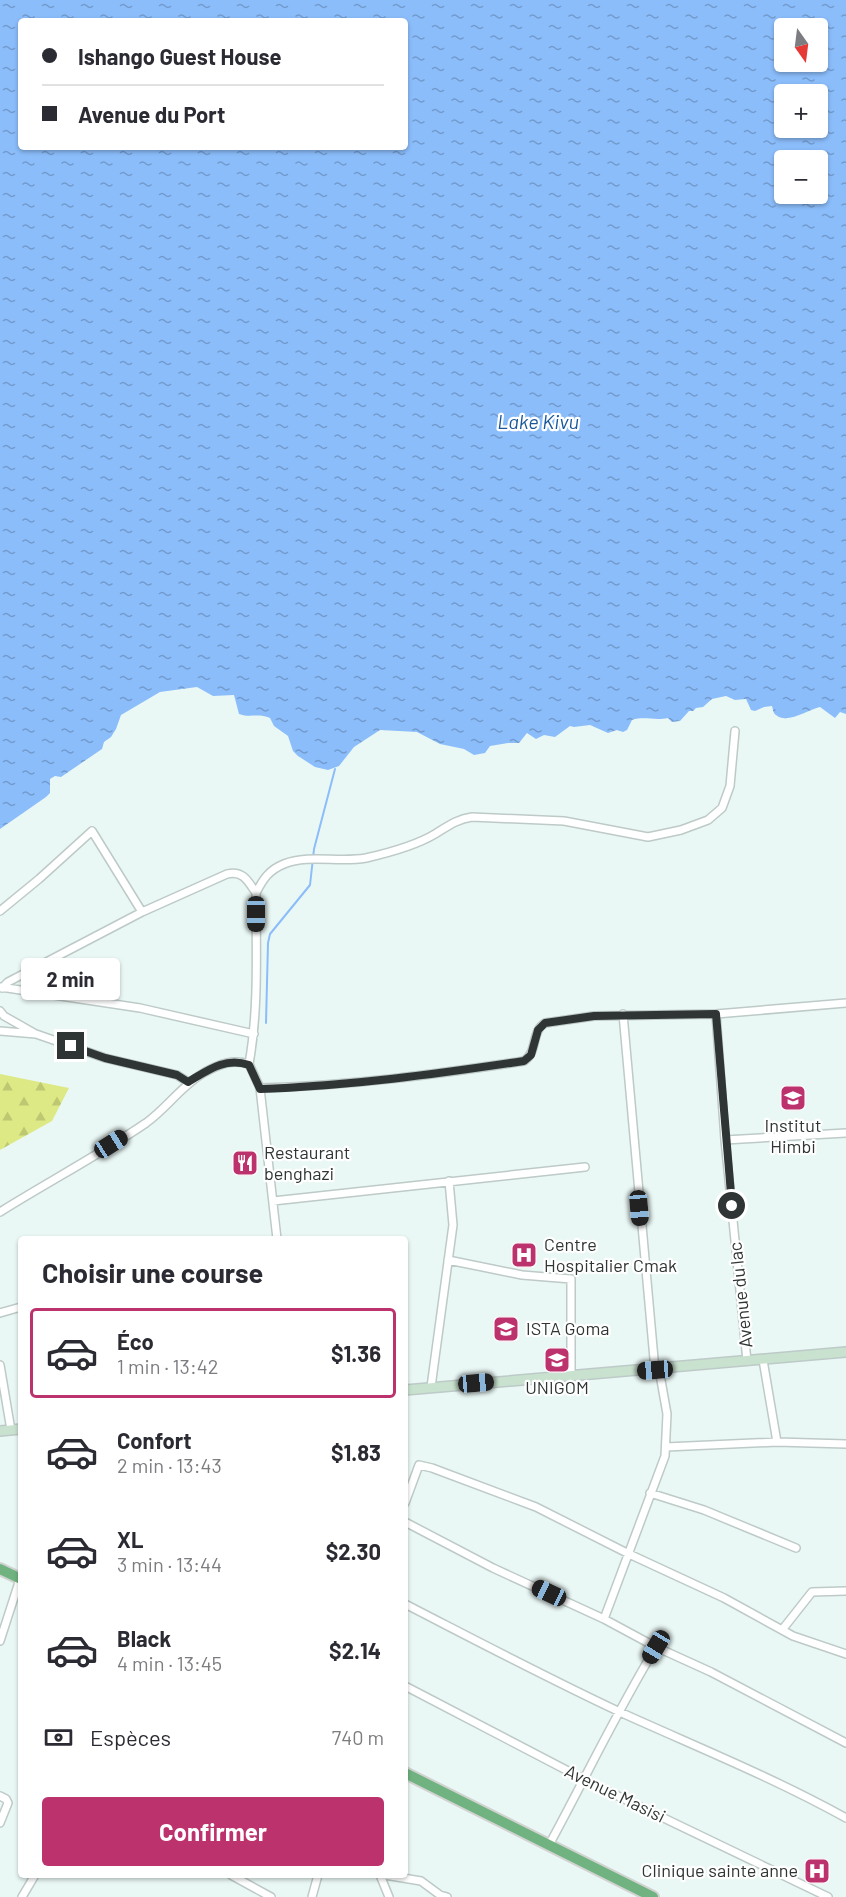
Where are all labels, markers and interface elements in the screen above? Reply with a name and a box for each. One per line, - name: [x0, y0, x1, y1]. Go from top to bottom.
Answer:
- north arrow: [774, 18, 828, 72]
- map controls: [774, 18, 828, 204]
- text: Ishango Guest House: [78, 43, 282, 69]
- button: +: [774, 84, 828, 138]
- text: Avenue du Port: [78, 101, 225, 127]
- button: −: [774, 150, 828, 204]
- water label: Lake Kivu: [497, 409, 579, 433]
- car: [247, 896, 265, 932]
- callout: 2 min: [22, 959, 121, 1001]
- text: 2 min: [47, 967, 94, 991]
- route end: [57, 1032, 84, 1059]
- school or university icon: Institut Himbi: [778, 1083, 808, 1113]
- place label: Institut Himbi: [765, 1114, 821, 1157]
- car: [91, 1127, 131, 1161]
- place label: Restaurant benghazi: [264, 1141, 350, 1184]
- restaurant icon: Restaurant benghazi: [230, 1148, 260, 1178]
- car: [628, 1189, 650, 1227]
- route start: [718, 1192, 745, 1219]
- place label: Centre Hospitalier Cmak: [544, 1233, 677, 1276]
- hospital icon: Centre Hospitalier Cmak: [509, 1240, 539, 1270]
- street label: Avenue du lac: [723, 1241, 757, 1349]
- text: Choisir une course: [42, 1256, 263, 1288]
- school or university icon: ISTA Goma: [491, 1314, 521, 1344]
- place label: ISTA Goma: [526, 1317, 609, 1339]
- icon: car: [45, 1326, 99, 1380]
- text: Éco: [117, 1328, 154, 1354]
- text: $1.36: [331, 1340, 381, 1366]
- school or university icon: UNIGOM: [542, 1345, 572, 1375]
- text: 1 min · 13:42: [117, 1354, 218, 1378]
- car: [636, 1360, 674, 1380]
- car: [457, 1372, 495, 1394]
- place label: UNIGOM: [525, 1376, 589, 1398]
- icon: car: [45, 1425, 99, 1479]
- text: Confort: [117, 1427, 192, 1453]
- text: $1.83: [331, 1439, 381, 1465]
- text: 2 min · 13:43: [117, 1453, 222, 1477]
- icon: car: [45, 1524, 99, 1578]
- text: XL: [117, 1526, 143, 1552]
- text: $2.30: [326, 1538, 381, 1564]
- text: 3 min · 13:44: [117, 1552, 222, 1576]
- car: [529, 1577, 569, 1609]
- icon: car: [45, 1623, 99, 1677]
- text: Black: [117, 1625, 171, 1651]
- car: [639, 1627, 673, 1667]
- text: $2.14: [329, 1637, 381, 1663]
- text: 4 min · 13:45: [117, 1651, 222, 1675]
- icon: cash: [42, 1721, 75, 1754]
- text: Espèces: [90, 1724, 171, 1750]
- text: 740 m: [332, 1725, 384, 1749]
- street label: Avenue Masisi: [561, 1759, 669, 1827]
- button: Confirmer: [42, 1797, 384, 1866]
- hospital icon: Clinique sainte anne: [802, 1856, 832, 1886]
- place label: Clinique sainte anne: [642, 1859, 798, 1881]

